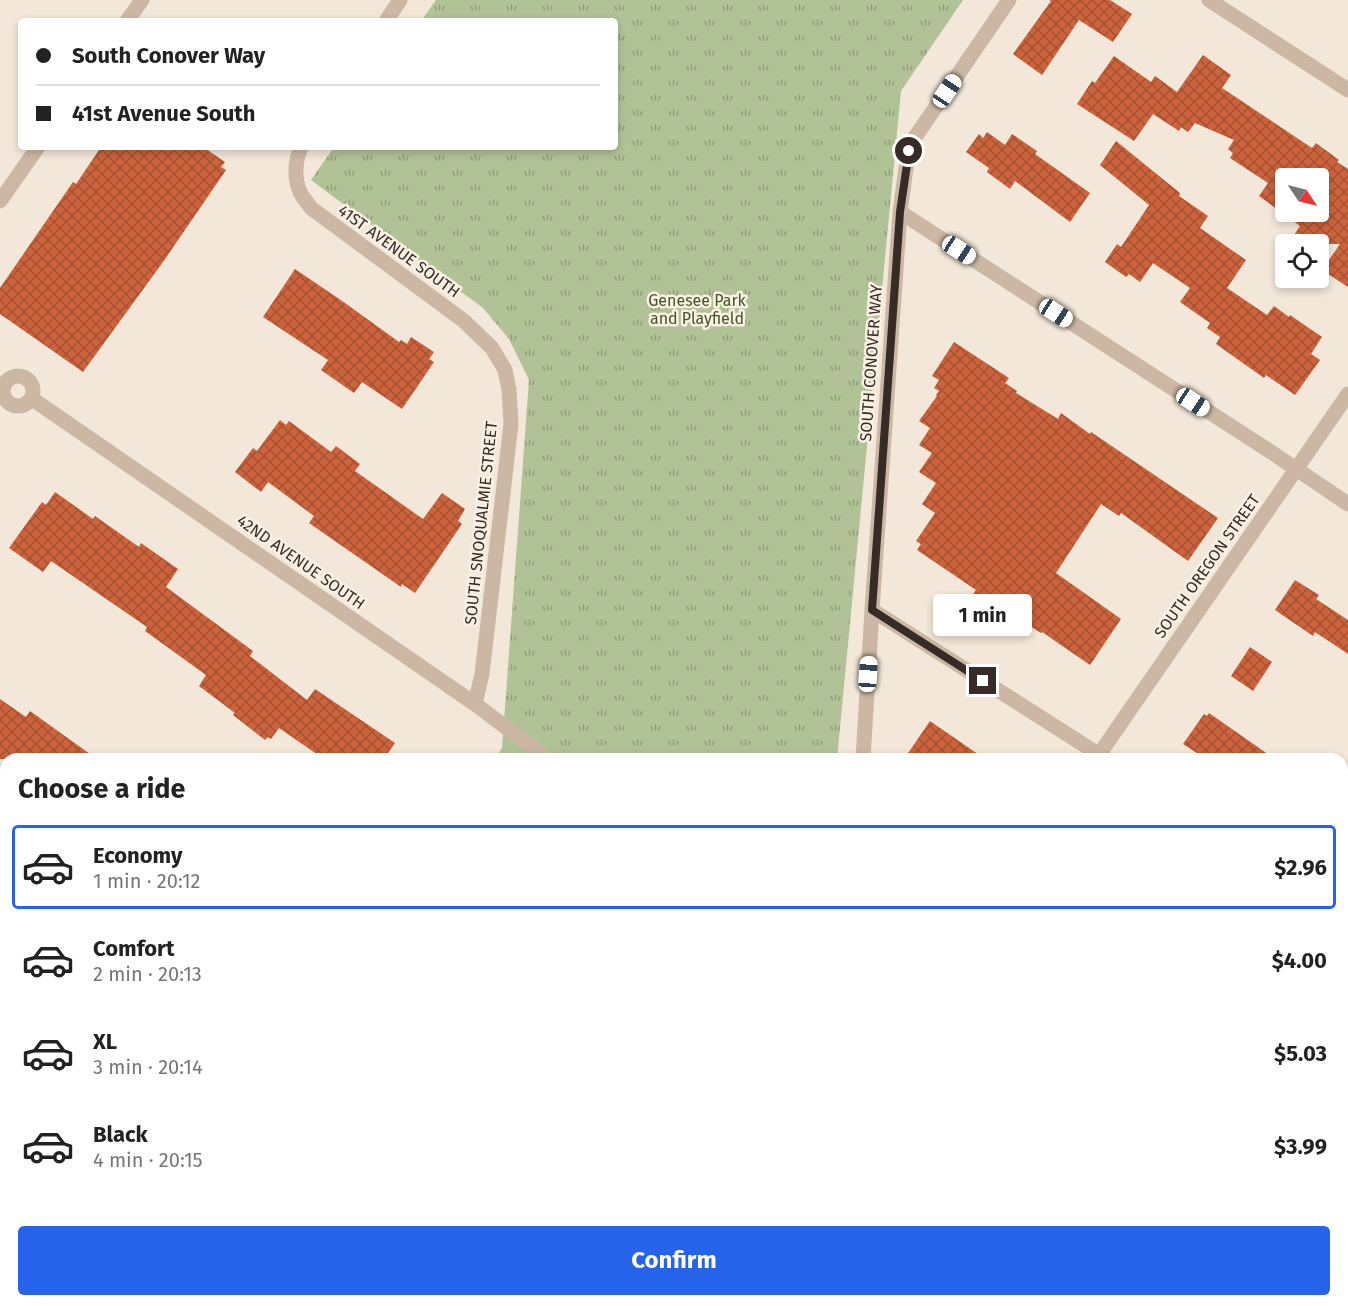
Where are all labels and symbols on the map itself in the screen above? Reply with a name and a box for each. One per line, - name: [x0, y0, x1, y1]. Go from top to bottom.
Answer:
- car: [929, 71, 965, 111]
- route start: [895, 137, 922, 164]
- north arrow: [1275, 168, 1329, 222]
- street label: 41ST AVENUE SOUTH: [334, 201, 464, 301]
- car: [939, 233, 979, 267]
- street label: SOUTH CONOVER WAY: [856, 284, 886, 442]
- park label: Genesee Park and Playfield: [648, 291, 747, 328]
- car: [1036, 296, 1076, 330]
- car: [1173, 385, 1213, 419]
- street label: SOUTH SNOQUALMIE STREET: [461, 420, 501, 626]
- street label: SOUTH OREGON STREET: [1150, 490, 1264, 641]
- street label: 42ND AVENUE SOUTH: [233, 511, 369, 613]
- callout: 1 min: [934, 594, 1032, 636]
- car: [858, 655, 878, 693]
- route end: [969, 667, 996, 694]

